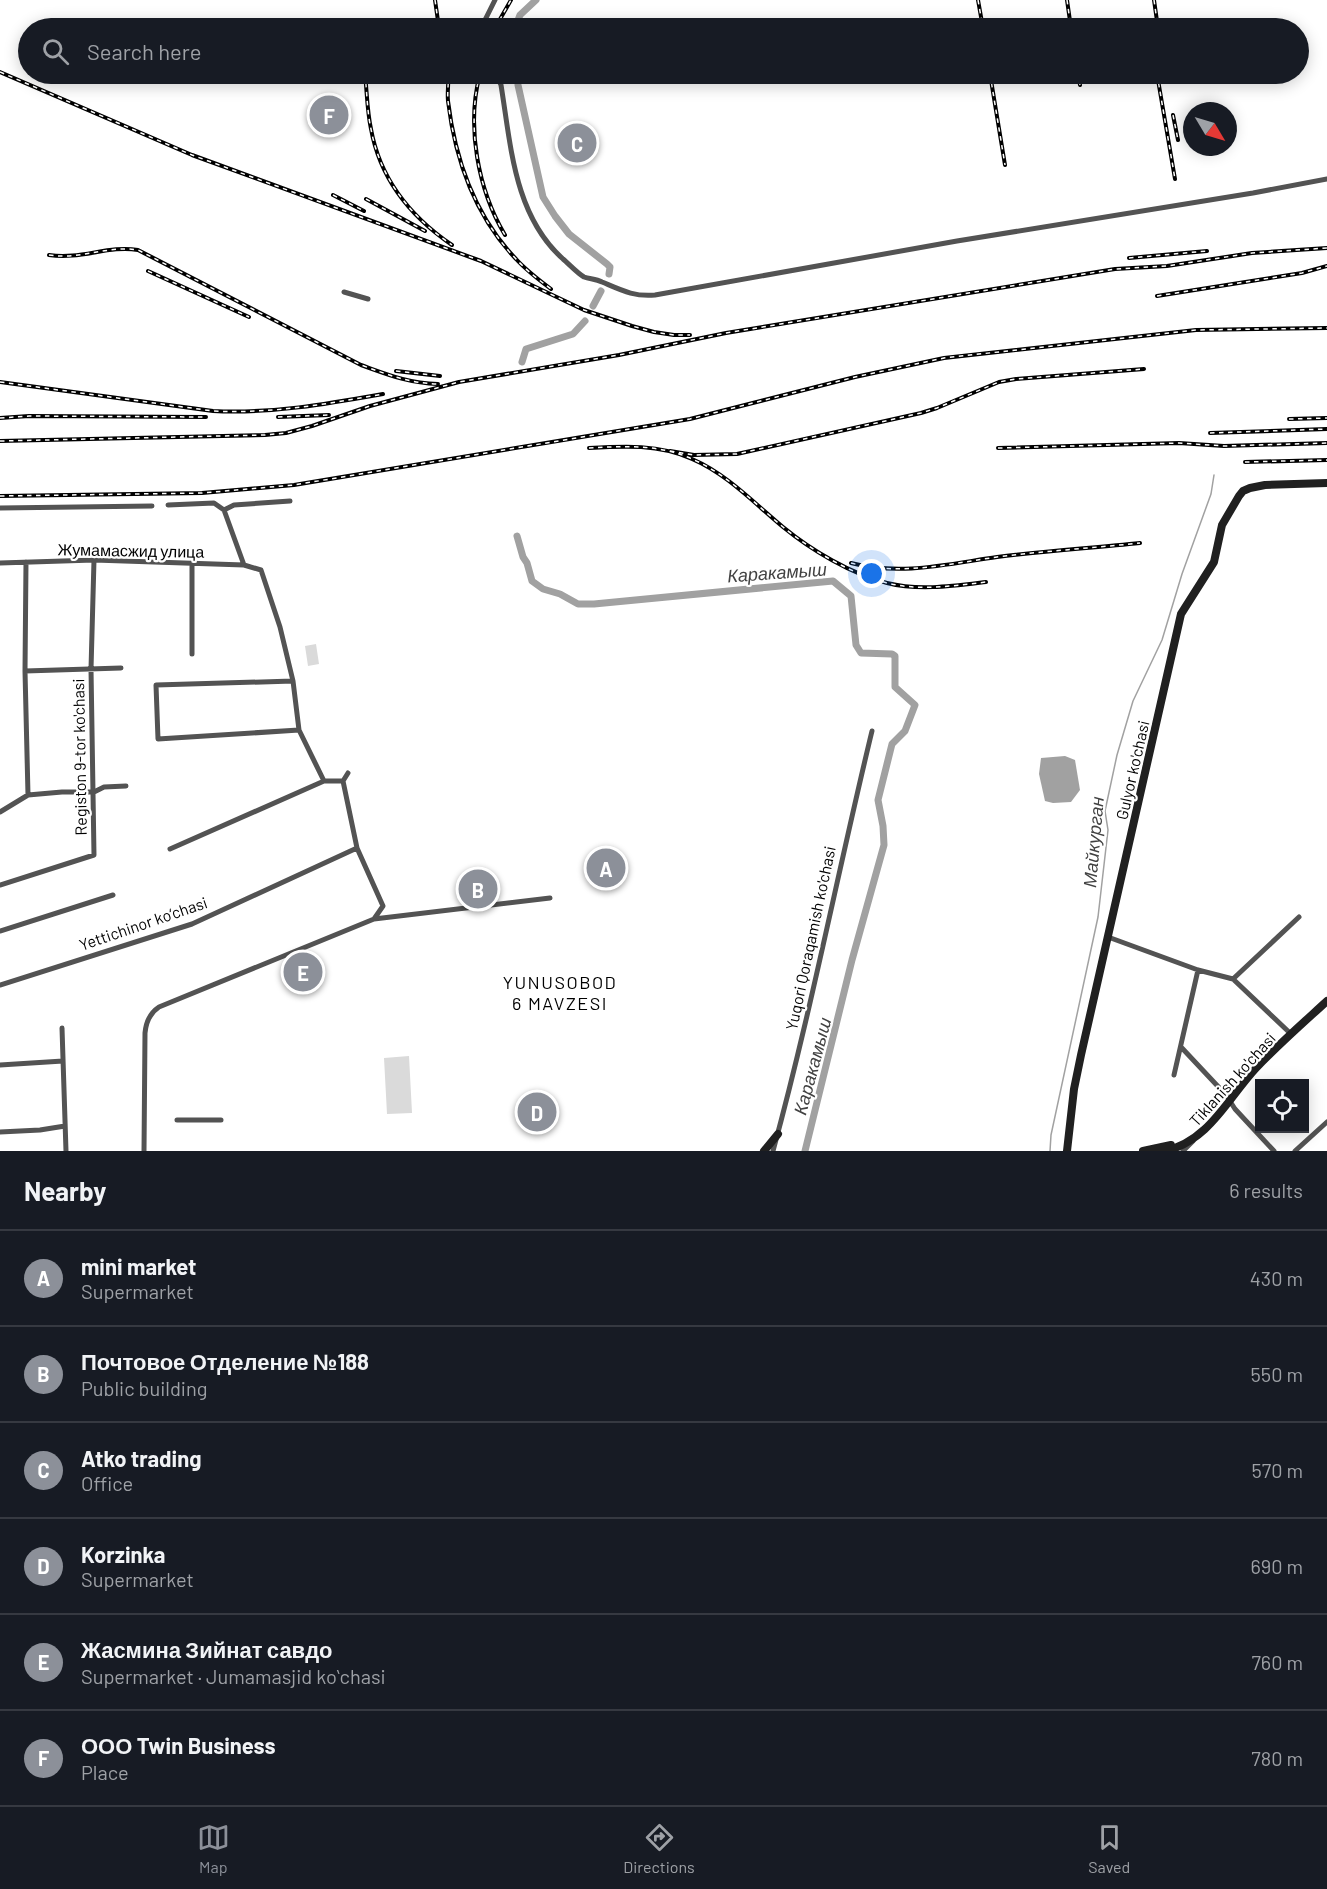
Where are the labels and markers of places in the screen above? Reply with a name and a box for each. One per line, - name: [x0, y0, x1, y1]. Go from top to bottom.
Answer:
- pin: F: [310, 92, 348, 138]
- pin: C: [558, 120, 596, 166]
- pin: A: [586, 846, 626, 890]
- pin: B: [458, 866, 498, 912]
- pin: E: [284, 950, 322, 994]
- pin: D: [518, 1090, 556, 1134]

